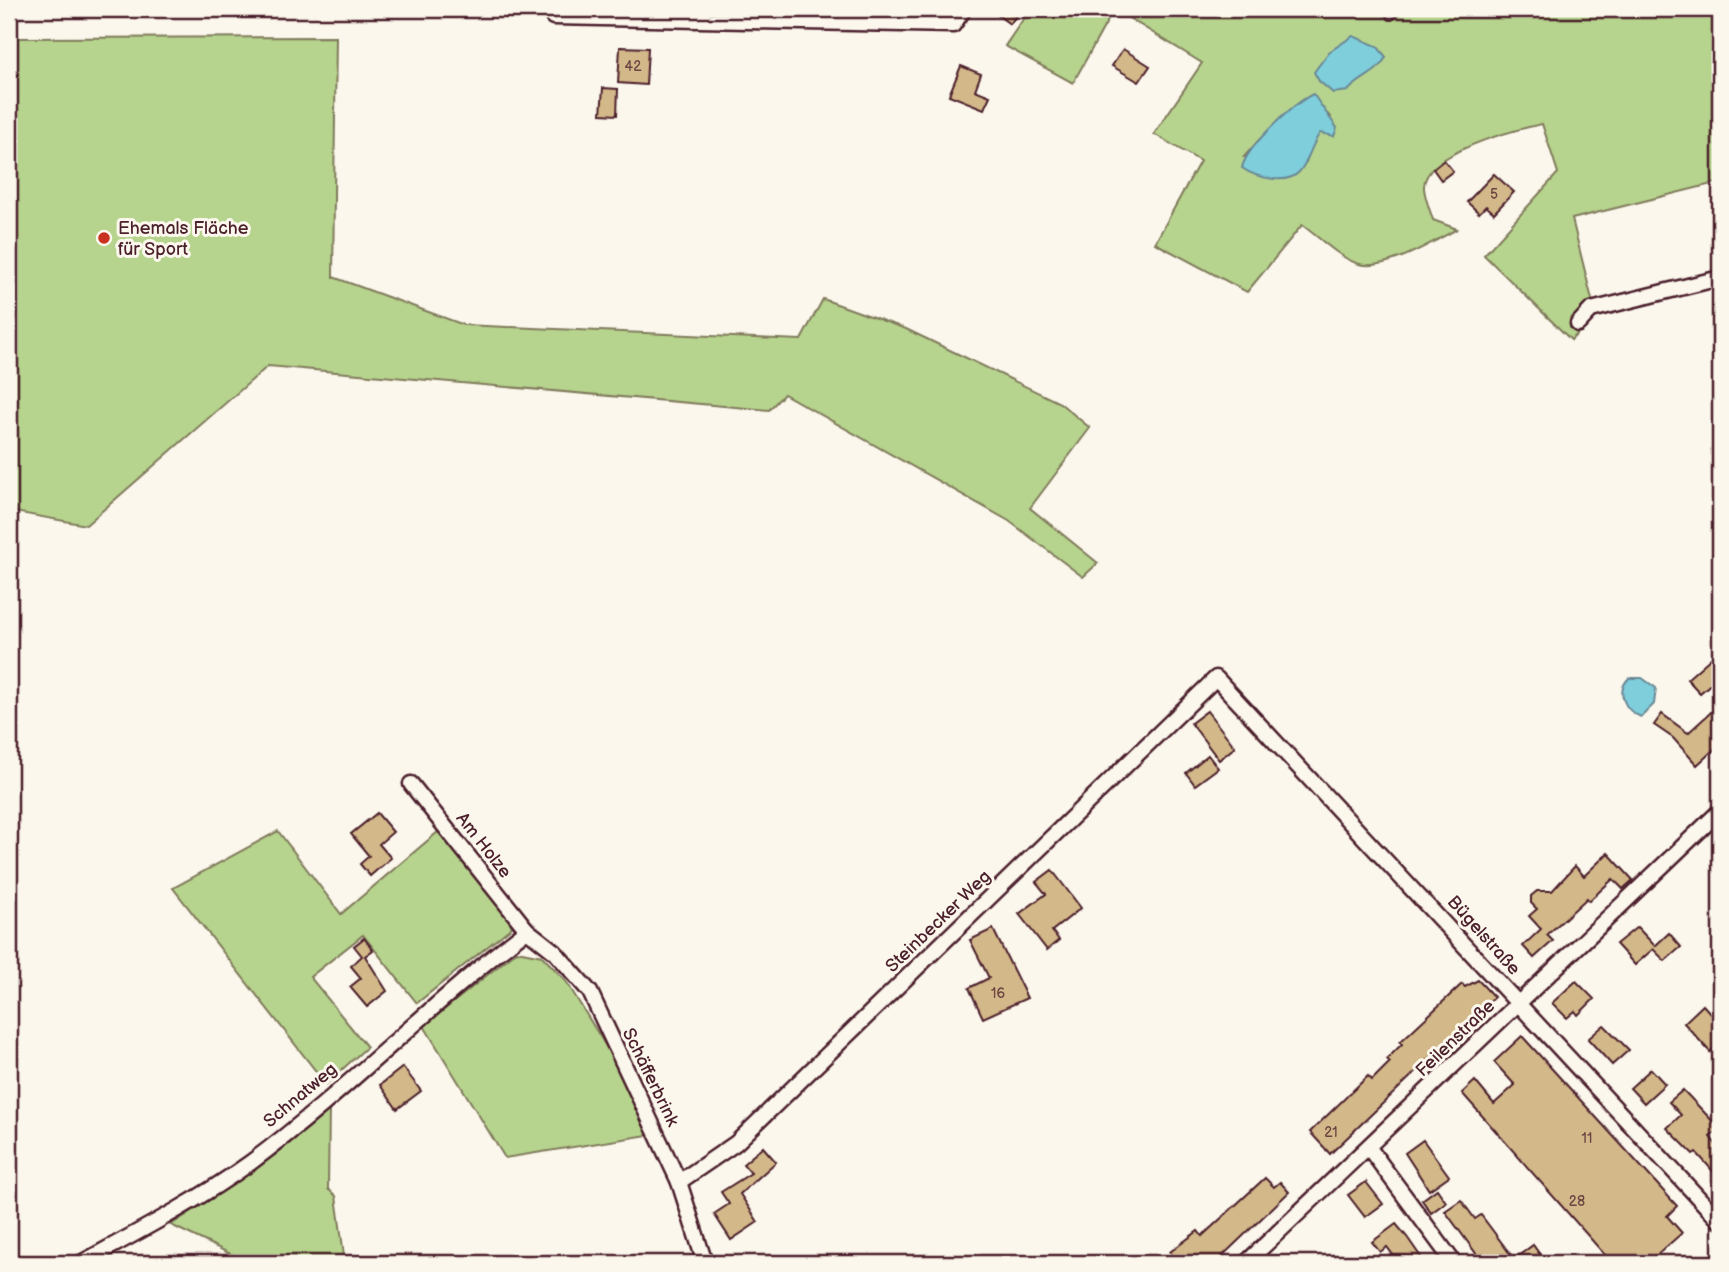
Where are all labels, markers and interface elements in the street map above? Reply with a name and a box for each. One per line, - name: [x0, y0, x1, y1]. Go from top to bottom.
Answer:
- house number: 42: [625, 58, 642, 75]
- house number: 5: [1490, 186, 1498, 203]
- place label: Ehemals Fläche für Sport: [118, 218, 249, 260]
- marker: Ehemals Fläche für Sport: [96, 230, 112, 246]
- street label: Am Holze: [452, 808, 516, 882]
- street label: Steinbecker Weg: [882, 866, 995, 977]
- street label: Bügelstraße: [1443, 891, 1525, 979]
- house number: 16: [991, 985, 1005, 1002]
- street label: Feilenstraße: [1412, 995, 1499, 1081]
- street label: Schäfferbrink: [618, 1025, 683, 1130]
- street label: Schnatweg: [259, 1059, 341, 1132]
- house number: 21: [1324, 1124, 1338, 1141]
- house number: 11: [1582, 1130, 1592, 1147]
- house number: 28: [1569, 1193, 1585, 1210]

